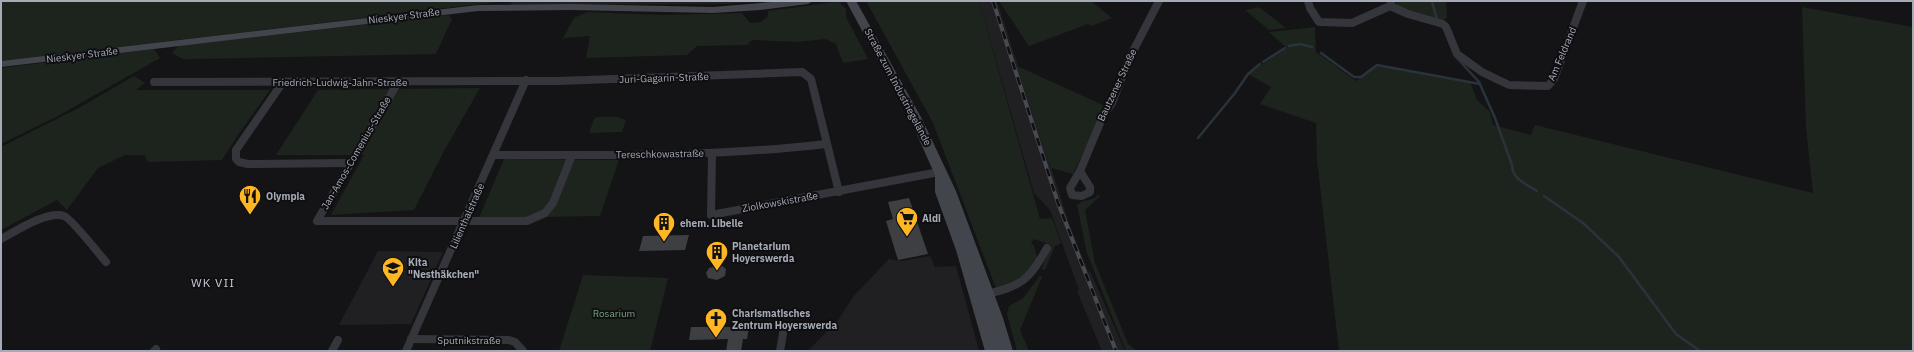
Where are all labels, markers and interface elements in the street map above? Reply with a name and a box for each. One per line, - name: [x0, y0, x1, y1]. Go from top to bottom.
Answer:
- street label: Nieskyer Straße: [368, 5, 441, 27]
- street label: Am Feldrand: [1545, 25, 1579, 83]
- street label: Straße zum Industriegelände: [862, 26, 935, 148]
- street label: Nieskyer Straße: [46, 44, 119, 66]
- street label: Bautzener Straße: [1095, 46, 1140, 123]
- street label: Juri-Gagarin-Straße: [619, 70, 710, 86]
- street label: Friedrich-Ludwig-Jahn-Straße: [272, 76, 408, 89]
- street label: Jan-Amos-Comenius-Straße: [318, 94, 394, 212]
- street label: Tereschkowastraße: [616, 147, 705, 161]
- street label: Lilienthalstraße: [447, 181, 487, 251]
- restaurant icon: Olympia: [237, 183, 263, 216]
- street label: Ziolkowskistraße: [741, 189, 819, 215]
- place label: Olympia: [266, 190, 305, 203]
- supermarket icon: Aldi: [894, 205, 920, 238]
- building icon: ehem. Libelle: [651, 210, 677, 243]
- place label: Aldi: [922, 212, 941, 225]
- place label: ehem. Libelle: [680, 217, 743, 230]
- building icon: Planetarium Hoyerswerda: [704, 239, 730, 272]
- place label: Planetarium Hoyerswerda: [732, 240, 795, 265]
- school or university icon: Kita "Nesthäkchen": [380, 255, 406, 288]
- place label: Kita "Nesthäkchen": [408, 256, 479, 281]
- district label: WK VII: [191, 275, 235, 290]
- church icon: Charismatisches Zentrum Hoyerswerda: [703, 306, 729, 339]
- park label: Rosarium: [593, 307, 635, 320]
- place label: Charismatisches Zentrum Hoyerswerda: [732, 307, 837, 332]
- street label: Sputnikstraße: [437, 334, 501, 347]

